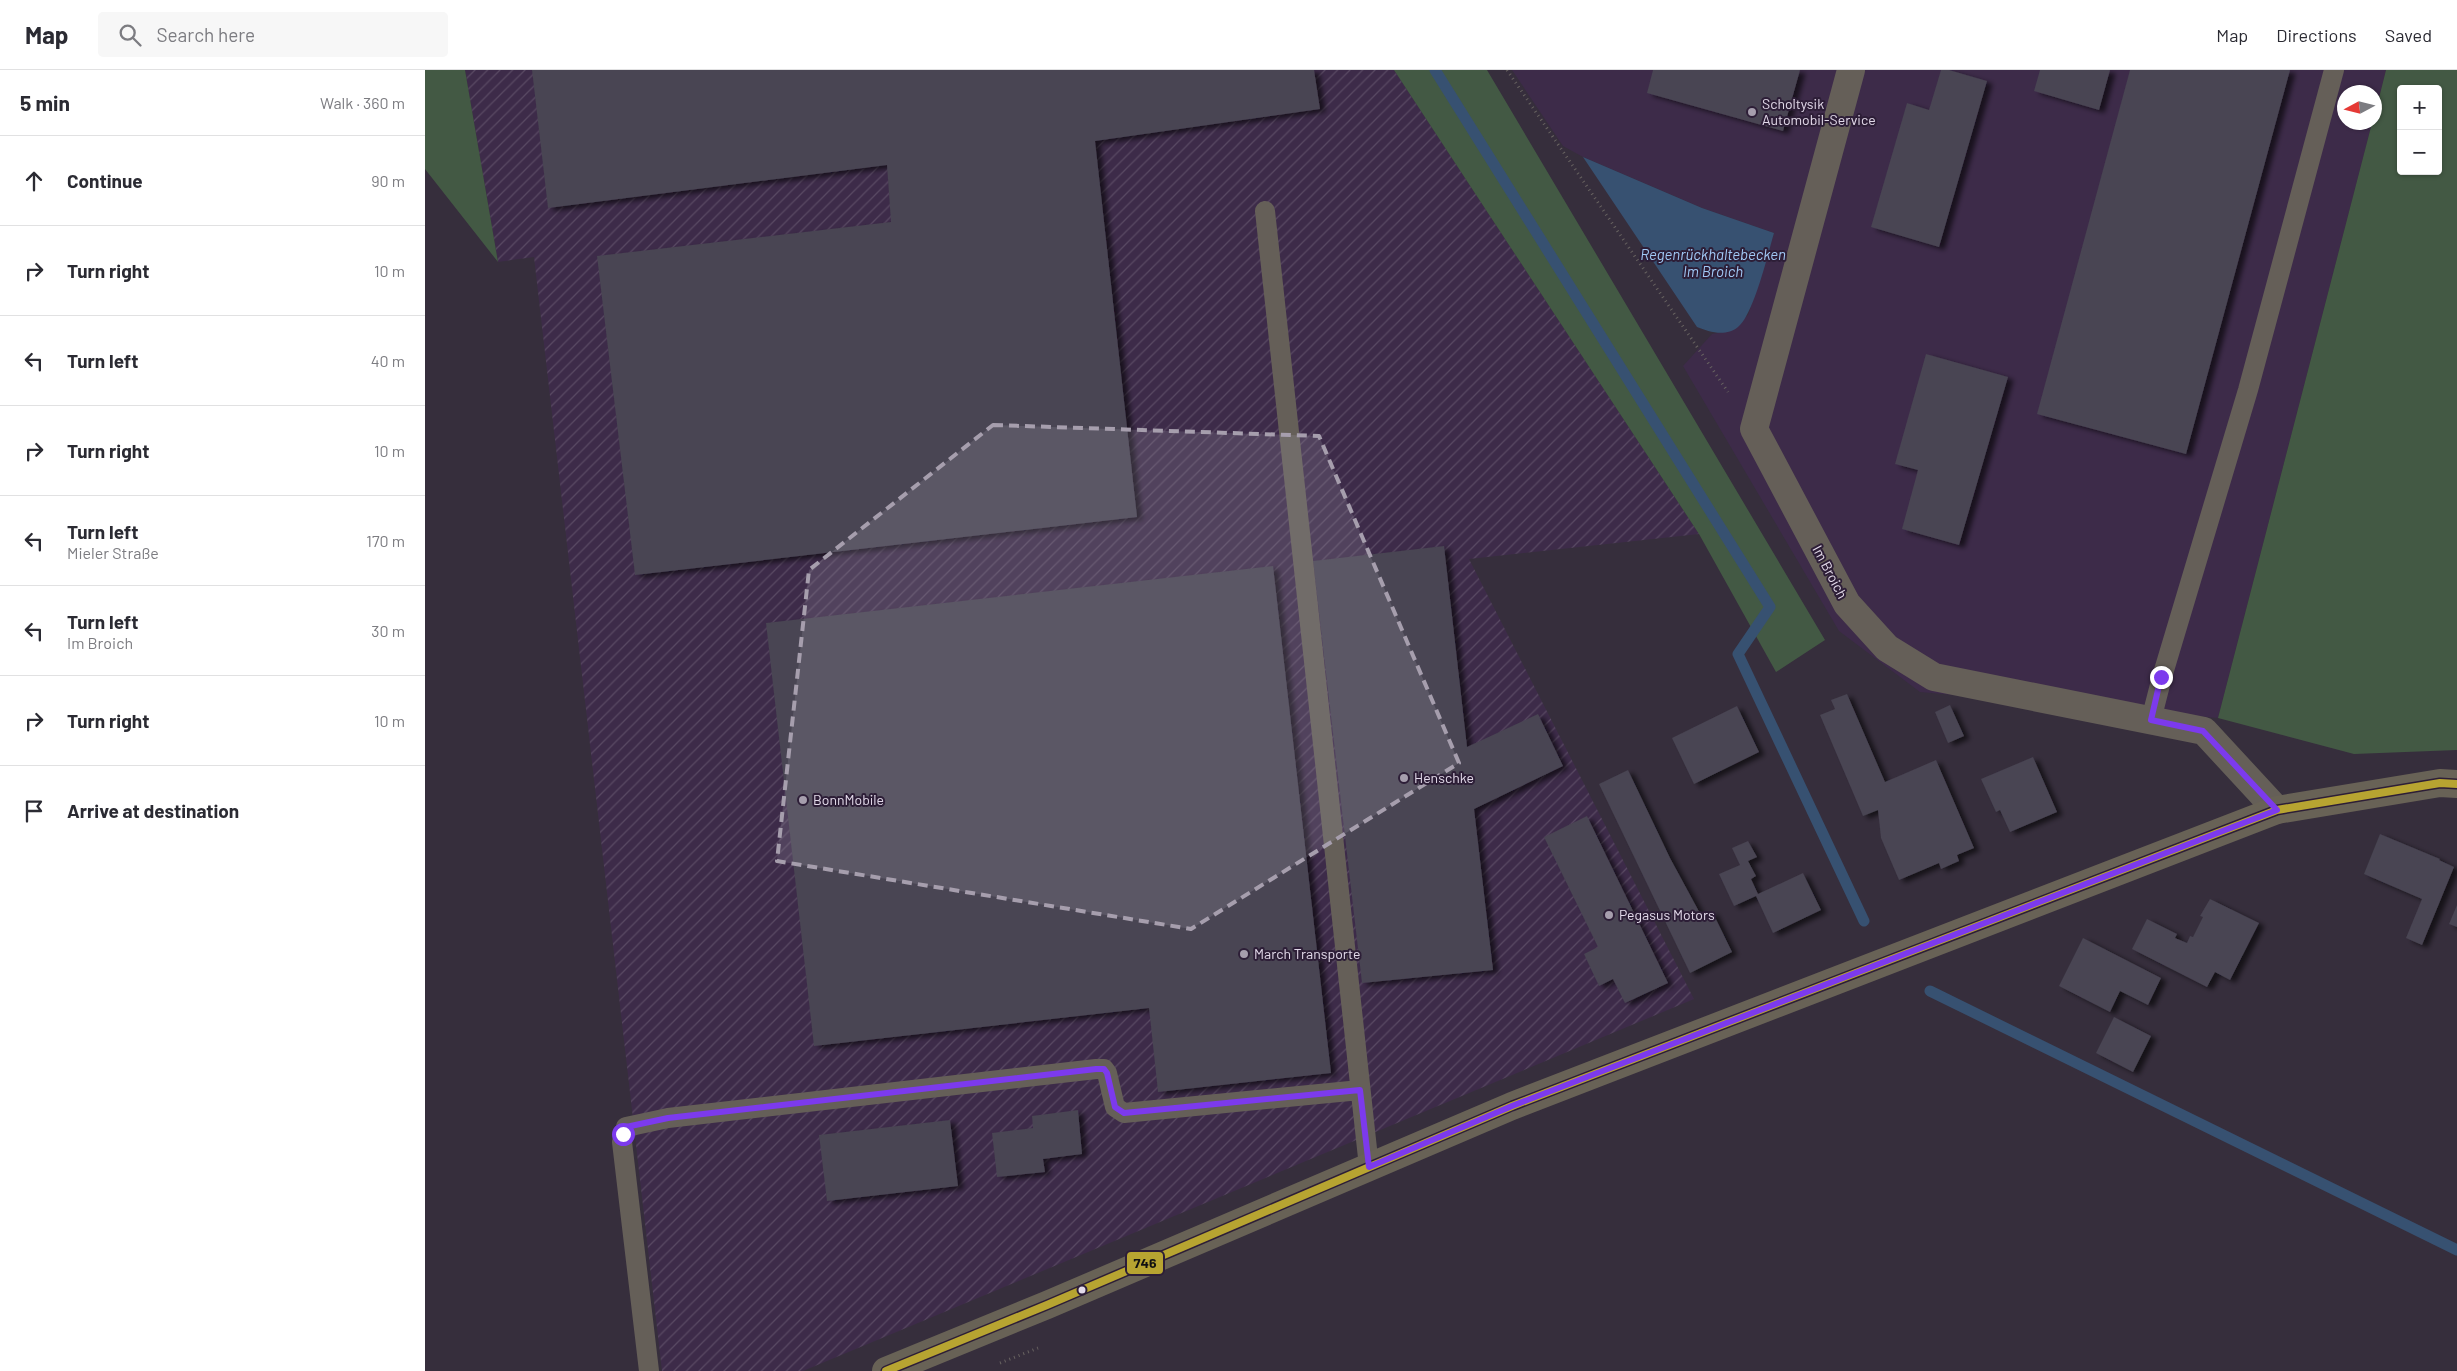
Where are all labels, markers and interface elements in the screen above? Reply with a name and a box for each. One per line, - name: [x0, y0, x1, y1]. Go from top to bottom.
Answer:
- search box: [98, 12, 448, 57]
- text: Map: [25, 20, 68, 49]
- icon: search: [116, 21, 144, 49]
- text: Search here: [156, 23, 255, 46]
- text: Map: [2216, 24, 2248, 46]
- text: Directions: [2276, 24, 2357, 46]
- text: Saved: [2385, 24, 2432, 46]
- north arrow: [2337, 85, 2382, 130]
- map controls: [2397, 85, 2442, 175]
- button: +: [2397, 85, 2442, 130]
- text: 5 min: [20, 90, 70, 115]
- text: Walk · 360 m: [320, 93, 405, 112]
- place label: Scholtysik Automobil-Service: [1762, 95, 1876, 128]
- marker: Scholtysik Automobil-Service: [1746, 106, 1758, 118]
- button: −: [2397, 130, 2442, 175]
- icon: ahead: [20, 167, 48, 195]
- text: Continue: [67, 169, 143, 192]
- text: 90 m: [371, 171, 405, 190]
- water label: Regenrückhaltebecken Im Broich: [1640, 245, 1786, 280]
- icon: right: [20, 257, 48, 285]
- text: Turn right: [67, 259, 149, 282]
- text: 10 m: [374, 261, 405, 280]
- icon: left: [20, 347, 48, 375]
- text: Turn left: [67, 349, 138, 372]
- text: 40 m: [371, 351, 405, 370]
- icon: right: [20, 437, 48, 465]
- text: Turn right: [67, 439, 149, 462]
- text: 10 m: [374, 441, 405, 460]
- text: Turn left: [67, 520, 138, 543]
- icon: left: [20, 527, 48, 555]
- text: 170 m: [366, 531, 405, 550]
- street label: Im Broich: [1809, 542, 1852, 601]
- text: Mieler Straße: [67, 543, 159, 562]
- text: Turn left: [67, 610, 138, 633]
- icon: left: [20, 617, 48, 645]
- text: 30 m: [371, 621, 405, 640]
- text: Im Broich: [67, 633, 133, 652]
- route end: [2150, 666, 2173, 689]
- icon: right: [20, 707, 48, 735]
- text: Turn right: [67, 709, 149, 732]
- text: 10 m: [374, 711, 405, 730]
- place label: Henschke: [1414, 769, 1474, 786]
- marker: Henschke: [1398, 772, 1410, 784]
- place label: BonnMobile: [813, 791, 884, 808]
- marker: BonnMobile: [797, 794, 809, 806]
- icon: arrive: [20, 797, 48, 825]
- text: Arrive at destination: [67, 799, 239, 822]
- place label: Pegasus Motors: [1619, 906, 1715, 923]
- marker: Pegasus Motors: [1603, 909, 1615, 921]
- place label: March Transporte: [1254, 945, 1360, 962]
- marker: March Transporte: [1238, 948, 1250, 960]
- route start: [612, 1123, 635, 1146]
- line badge: 746: [1126, 1251, 1164, 1275]
- text: 746: [1134, 1254, 1157, 1271]
- unlabelled marker: [1077, 1285, 1087, 1295]

